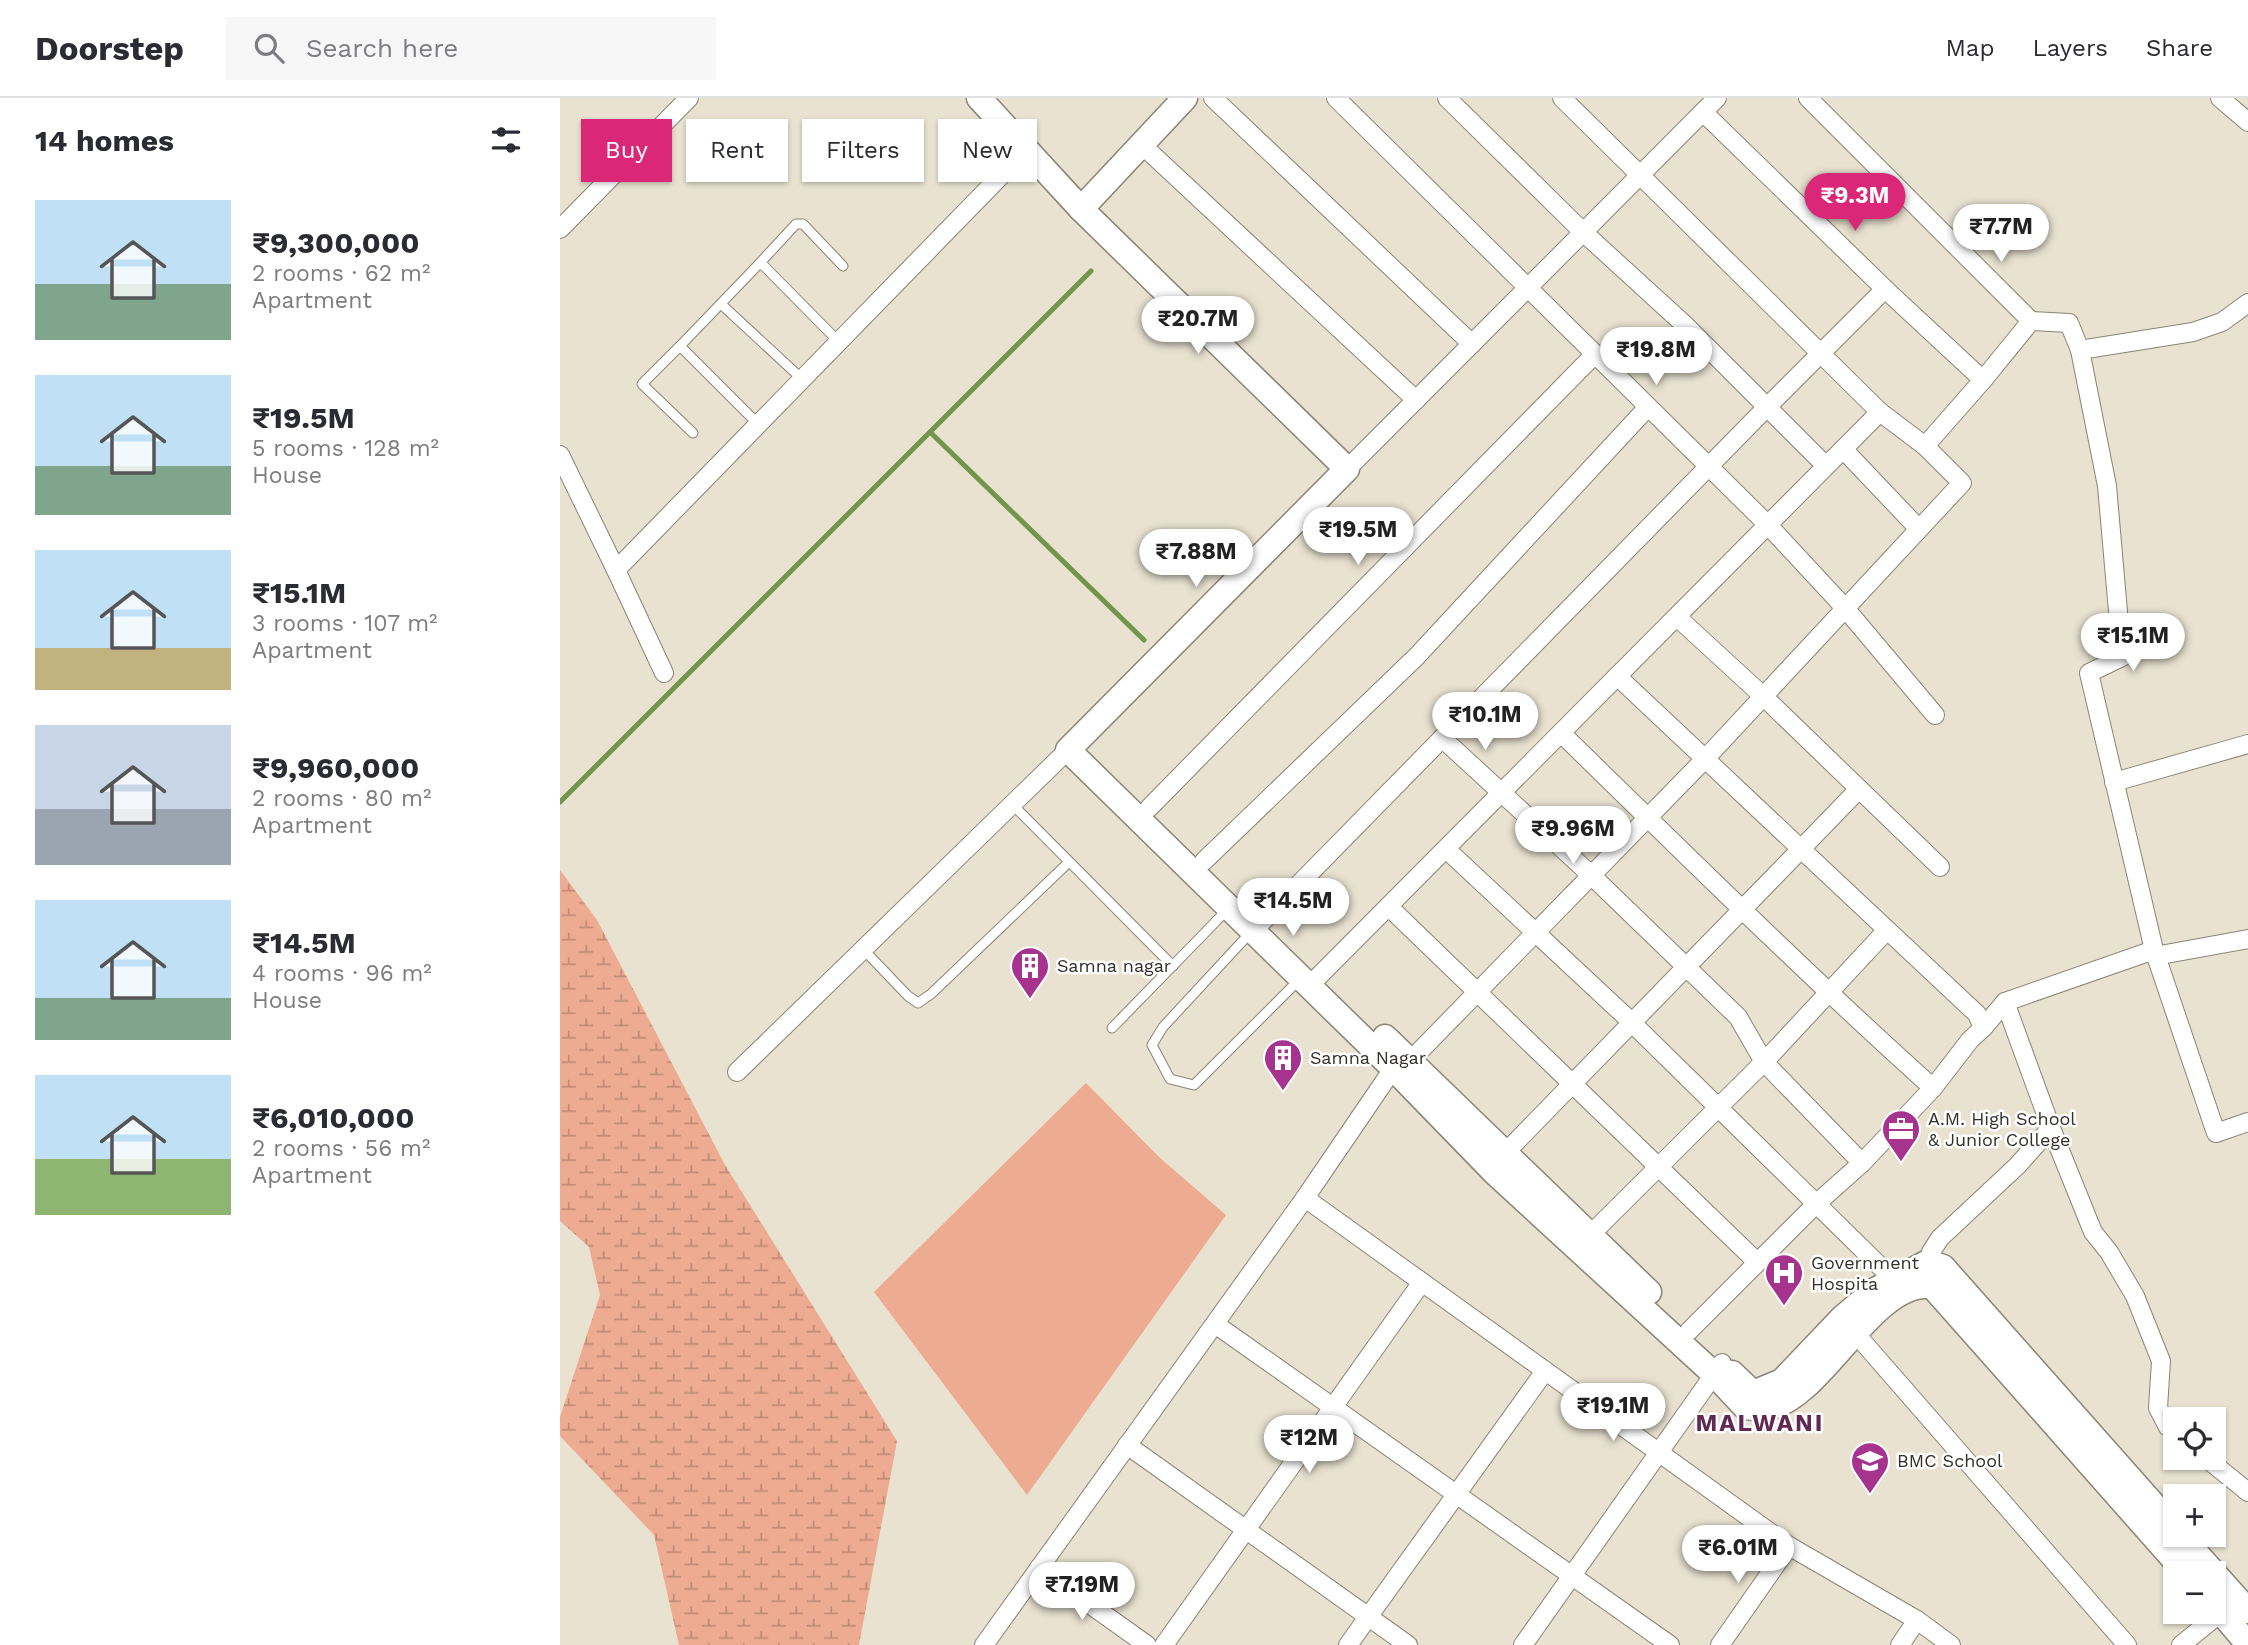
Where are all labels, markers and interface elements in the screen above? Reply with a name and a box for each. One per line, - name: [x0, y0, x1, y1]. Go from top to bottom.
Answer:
- search box: [226, 17, 716, 80]
- text: Doorstep: [35, 29, 184, 68]
- icon: search: [250, 29, 288, 67]
- text: Search here: [306, 33, 458, 63]
- text: Map: [1946, 34, 1994, 62]
- text: Layers: [2032, 34, 2108, 62]
- text: Share: [2146, 34, 2213, 62]
- chip: Buy: [581, 119, 672, 182]
- chip: Rent: [686, 119, 788, 182]
- chip: Filters: [802, 119, 924, 182]
- chip: New: [938, 119, 1037, 182]
- icon: filters: [487, 121, 525, 159]
- text: 14 homes: [35, 123, 174, 158]
- pin: ₹9.3M: [1806, 174, 1904, 233]
- text: ₹9.3M: [1820, 182, 1890, 209]
- pin: ₹7.7M: [1952, 204, 2050, 264]
- text: ₹7.7M: [1969, 213, 2033, 240]
- text: ₹9,300,000: [252, 225, 420, 260]
- icon: home: [91, 228, 175, 312]
- text: 2 rooms · 62 m²: [252, 260, 430, 287]
- text: Apartment: [252, 287, 372, 314]
- pin: ₹20.7M: [1141, 296, 1255, 356]
- text: ₹20.7M: [1157, 305, 1239, 332]
- pin: ₹19.8M: [1599, 328, 1713, 387]
- text: ₹19.8M: [1616, 336, 1696, 363]
- text: ₹19.5M: [252, 400, 355, 435]
- icon: home: [91, 403, 175, 487]
- text: 5 rooms · 128 m²: [252, 435, 439, 462]
- text: House: [252, 462, 322, 489]
- pin: ₹19.5M: [1301, 508, 1415, 567]
- text: ₹19.5M: [1319, 516, 1397, 543]
- pin: ₹7.88M: [1139, 530, 1253, 589]
- text: ₹7.88M: [1155, 538, 1237, 565]
- text: ₹15.1M: [252, 575, 346, 610]
- icon: home: [91, 578, 175, 662]
- text: 3 rooms · 107 m²: [252, 610, 438, 637]
- pin: ₹15.1M: [2076, 614, 2190, 673]
- text: ₹15.1M: [2097, 622, 2169, 649]
- text: Apartment: [252, 637, 372, 664]
- pin: ₹10.1M: [1428, 692, 1542, 752]
- text: ₹10.1M: [1448, 701, 1522, 728]
- text: ₹9,960,000: [252, 750, 419, 785]
- icon: home: [91, 753, 175, 837]
- text: 2 rooms · 80 m²: [252, 785, 431, 812]
- pin: ₹9.96M: [1516, 806, 1630, 866]
- text: Apartment: [252, 812, 372, 839]
- text: ₹9.96M: [1531, 815, 1615, 842]
- pin: ₹14.5M: [1236, 878, 1350, 938]
- text: ₹14.5M: [1253, 887, 1333, 914]
- text: ₹14.5M: [252, 925, 356, 960]
- icon: home: [91, 928, 175, 1012]
- building icon: Samna nagar: [1009, 945, 1051, 1000]
- place label: Samna nagar: [1057, 955, 1171, 976]
- text: 4 rooms · 96 m²: [252, 960, 432, 987]
- text: House: [252, 987, 322, 1014]
- building icon: Samna Nagar: [1262, 1037, 1304, 1092]
- place label: Samna Nagar: [1310, 1047, 1426, 1068]
- text: ₹6,010,000: [252, 1100, 415, 1135]
- icon: home: [91, 1103, 175, 1187]
- office icon: A.M. High School & Junior College: [1880, 1108, 1922, 1163]
- place label: A.M. High School & Junior College: [1928, 1108, 2076, 1150]
- text: 2 rooms · 56 m²: [252, 1135, 430, 1162]
- text: Apartment: [252, 1162, 372, 1189]
- hospital icon: Government Hospita: [1763, 1252, 1805, 1307]
- place label: Government Hospita: [1811, 1252, 1920, 1294]
- pin: ₹19.1M: [1556, 1384, 1670, 1443]
- text: ₹19.1M: [1577, 1392, 1649, 1419]
- map controls: [2163, 1407, 2226, 1624]
- button: locate: [2163, 1407, 2226, 1470]
- district label: MALWANI: [1696, 1409, 1824, 1437]
- pin: ₹12M: [1268, 1416, 1350, 1475]
- text: ₹12M: [1280, 1424, 1338, 1451]
- school or university icon: BMC School: [1849, 1440, 1891, 1495]
- place label: BMC School: [1897, 1450, 2003, 1471]
- button: +: [2163, 1484, 2226, 1547]
- pin: ₹6.01M: [1681, 1526, 1795, 1585]
- text: ₹6.01M: [1698, 1534, 1778, 1561]
- button: −: [2163, 1561, 2226, 1624]
- pin: ₹7.19M: [1025, 1562, 1139, 1622]
- text: ₹7.19M: [1045, 1571, 1119, 1598]

